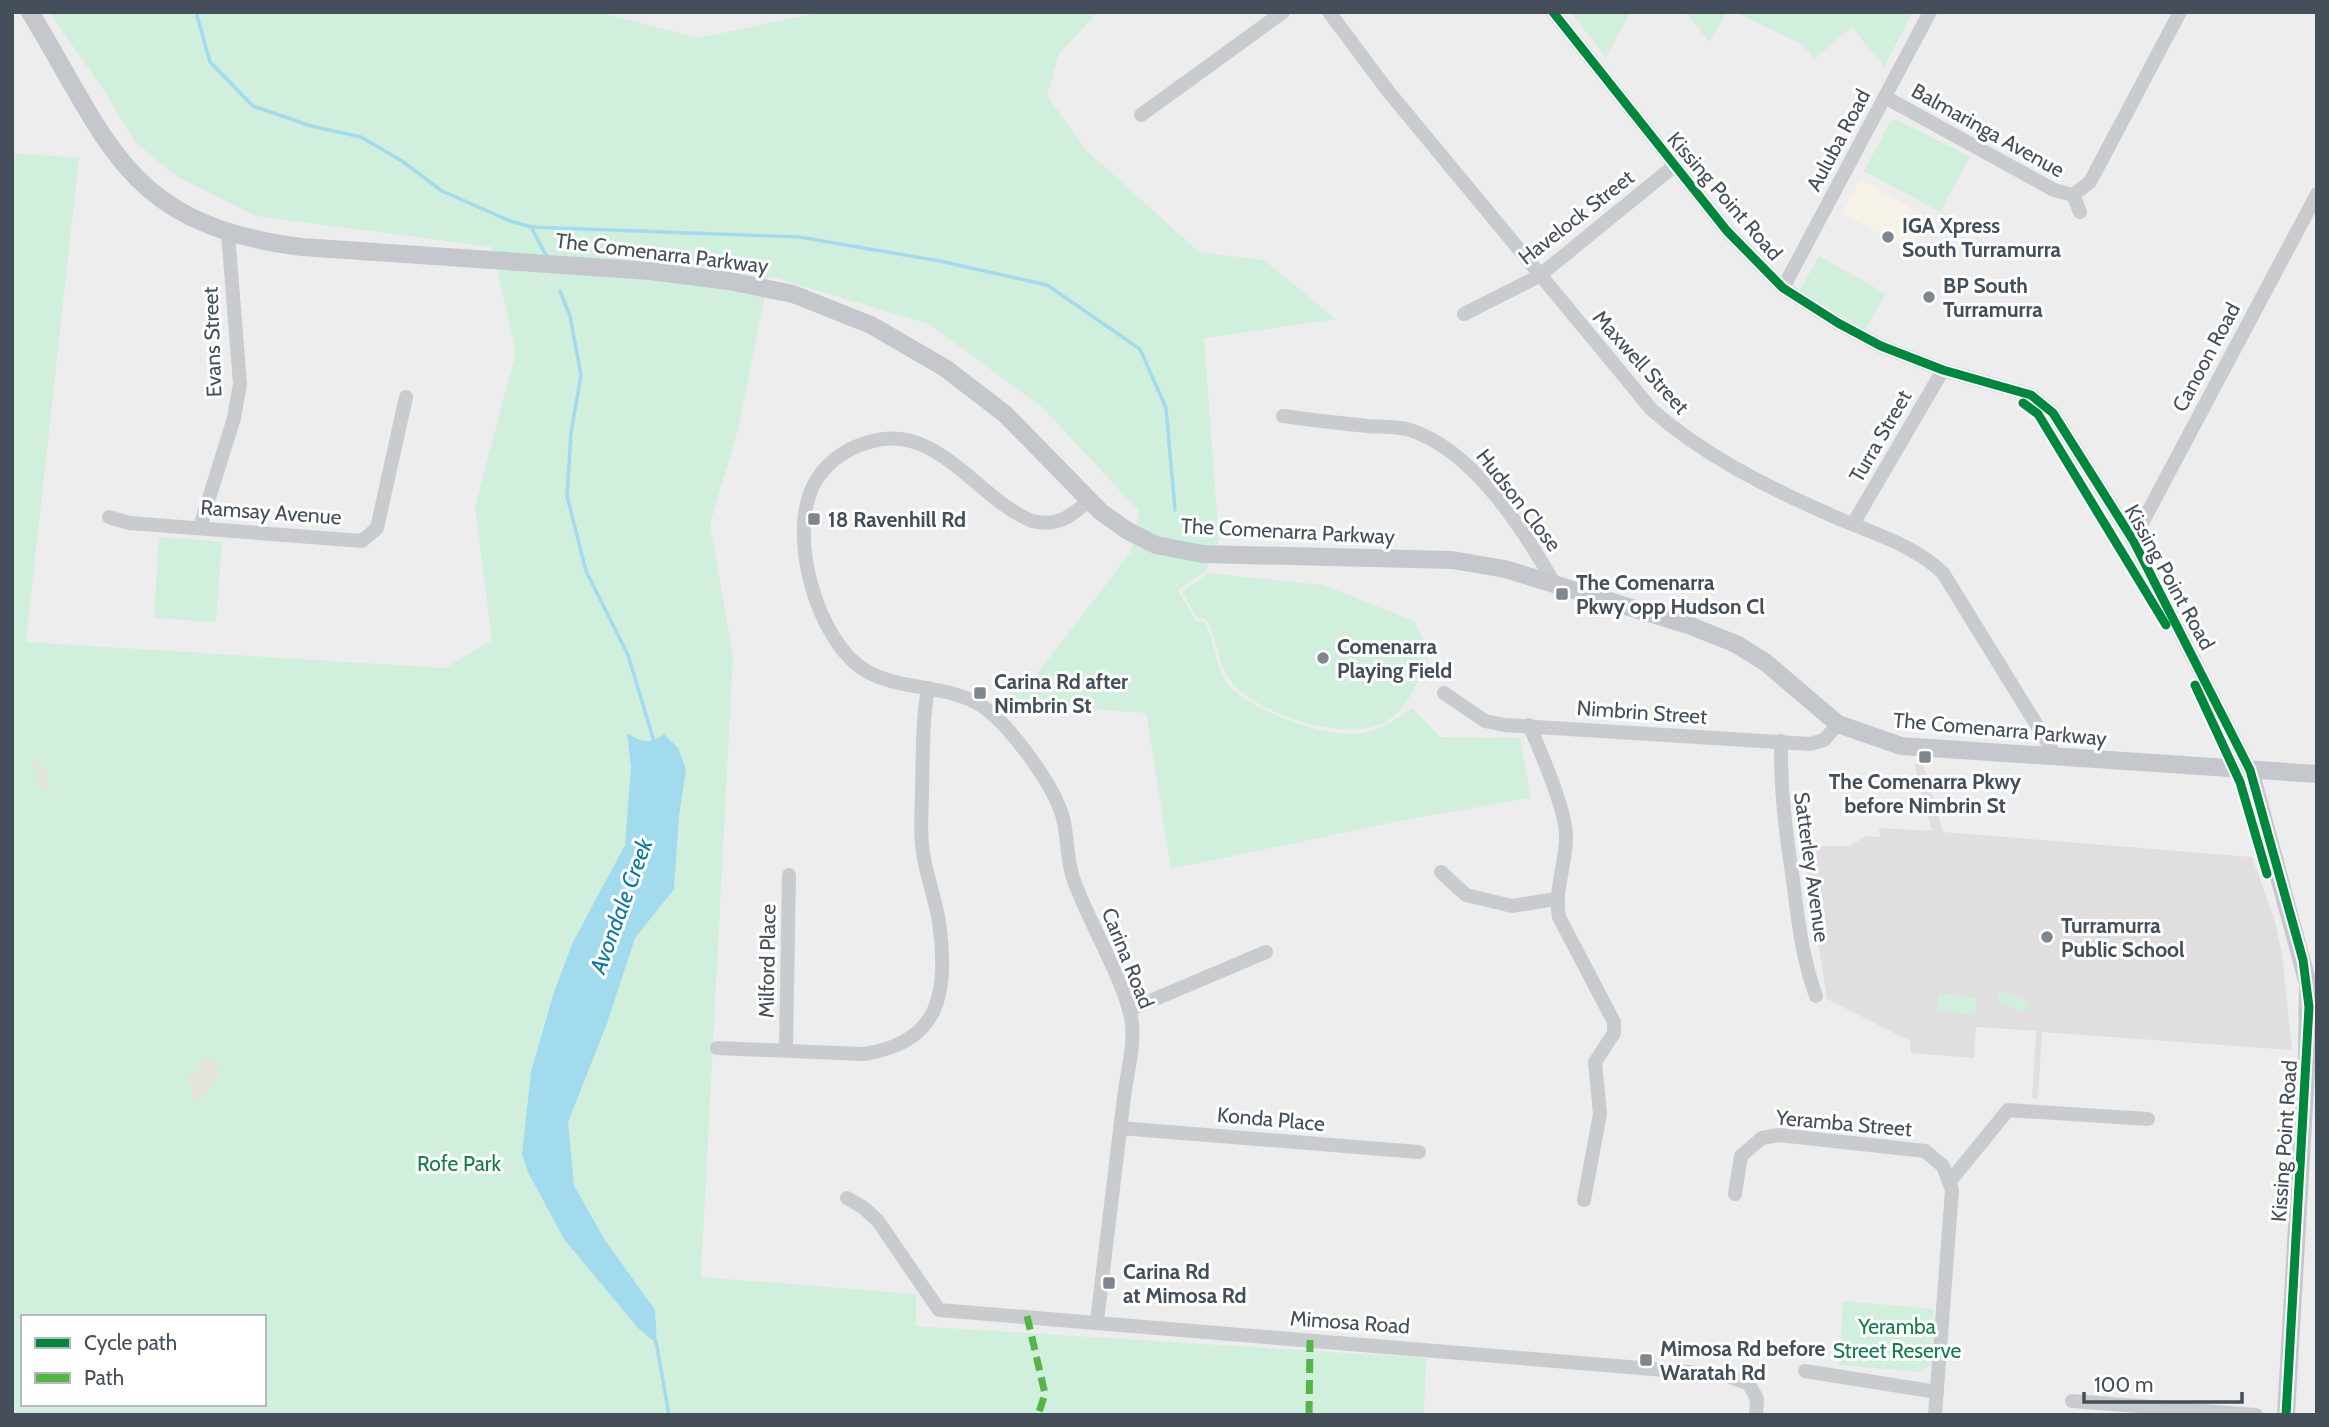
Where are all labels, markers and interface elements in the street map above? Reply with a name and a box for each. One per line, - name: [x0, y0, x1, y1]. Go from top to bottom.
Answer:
- street label: Balmaringa Avenue: [1907, 78, 2069, 182]
- street label: Auluba Road: [1801, 85, 1875, 195]
- street label: Kissing Point Road: [1662, 127, 1788, 265]
- street label: Havelock Street: [1513, 164, 1639, 270]
- place label: IGA Xpress South Turramurra: [1902, 213, 2061, 262]
- street label: The Comenarra Parkway: [554, 228, 770, 279]
- marker: IGA Xpress South Turramurra: [1880, 229, 1896, 245]
- place label: BP South Turramurra: [1943, 273, 2043, 322]
- street label: Evans Street: [198, 286, 226, 398]
- marker: BP South Turramurra: [1921, 289, 1937, 305]
- street label: Canoon Road: [2167, 298, 2245, 416]
- street label: Maxwell Street: [1588, 305, 1694, 419]
- street label: Turra Street: [1844, 385, 1916, 487]
- street label: Hudson Close: [1471, 444, 1567, 556]
- street label: Ramsay Avenue: [200, 495, 343, 529]
- street label: Kissing Point Road: [2120, 500, 2220, 654]
- place label: 18 Ravenhill Rd: [828, 507, 966, 532]
- marker: 18 Ravenhill Rd: [806, 511, 822, 527]
- street label: The Comenarra Parkway: [1180, 513, 1396, 549]
- place label: The Comenarra Pkwy opp Hudson Cl: [1576, 570, 1765, 619]
- marker: The Comenarra Pkwy opp Hudson Cl: [1554, 586, 1570, 602]
- place label: Comenarra Playing Field: [1337, 634, 1452, 683]
- marker: Comenarra Playing Field: [1315, 650, 1331, 666]
- place label: Carina Rd after Nimbrin St: [994, 669, 1128, 718]
- marker: Carina Rd after Nimbrin St: [972, 685, 988, 701]
- street label: Nimbrin Street: [1576, 695, 1708, 729]
- street label: The Comenarra Parkway: [1892, 707, 2108, 751]
- marker: The Comenarra Pkwy before Nimbrin St: [1917, 749, 1933, 765]
- place label: The Comenarra Pkwy before Nimbrin St: [1829, 769, 2022, 818]
- street label: Satterley Avenue: [1789, 790, 1835, 944]
- water label: Avondale Creek: [583, 834, 659, 978]
- street label: Milford Place: [754, 903, 781, 1018]
- street label: Carina Road: [1097, 904, 1159, 1012]
- place label: Turramurra Public School: [2061, 913, 2185, 962]
- marker: Turramurra Public School: [2039, 929, 2055, 945]
- street label: Kissing Point Road: [2266, 1059, 2302, 1223]
- street label: Konda Place: [1216, 1102, 1326, 1136]
- street label: Yeramba Street: [1774, 1105, 1913, 1141]
- park label: Rofe Park: [417, 1151, 501, 1176]
- place label: Carina Rd at Mimosa Rd: [1123, 1259, 1247, 1308]
- marker: Carina Rd at Mimosa Rd: [1101, 1275, 1117, 1291]
- street label: Mimosa Road: [1289, 1305, 1411, 1339]
- park label: Yeramba Street Reserve: [1833, 1314, 1962, 1363]
- legend: [21, 1315, 266, 1406]
- text: Cycle path: [84, 1330, 177, 1355]
- place label: Mimosa Rd before Waratah Rd: [1660, 1336, 1826, 1385]
- marker: Mimosa Rd before Waratah Rd: [1638, 1352, 1654, 1368]
- scale bar: [2084, 1360, 2242, 1404]
- text: Path: [84, 1365, 124, 1390]
- text: 100 m: [2094, 1372, 2153, 1397]

